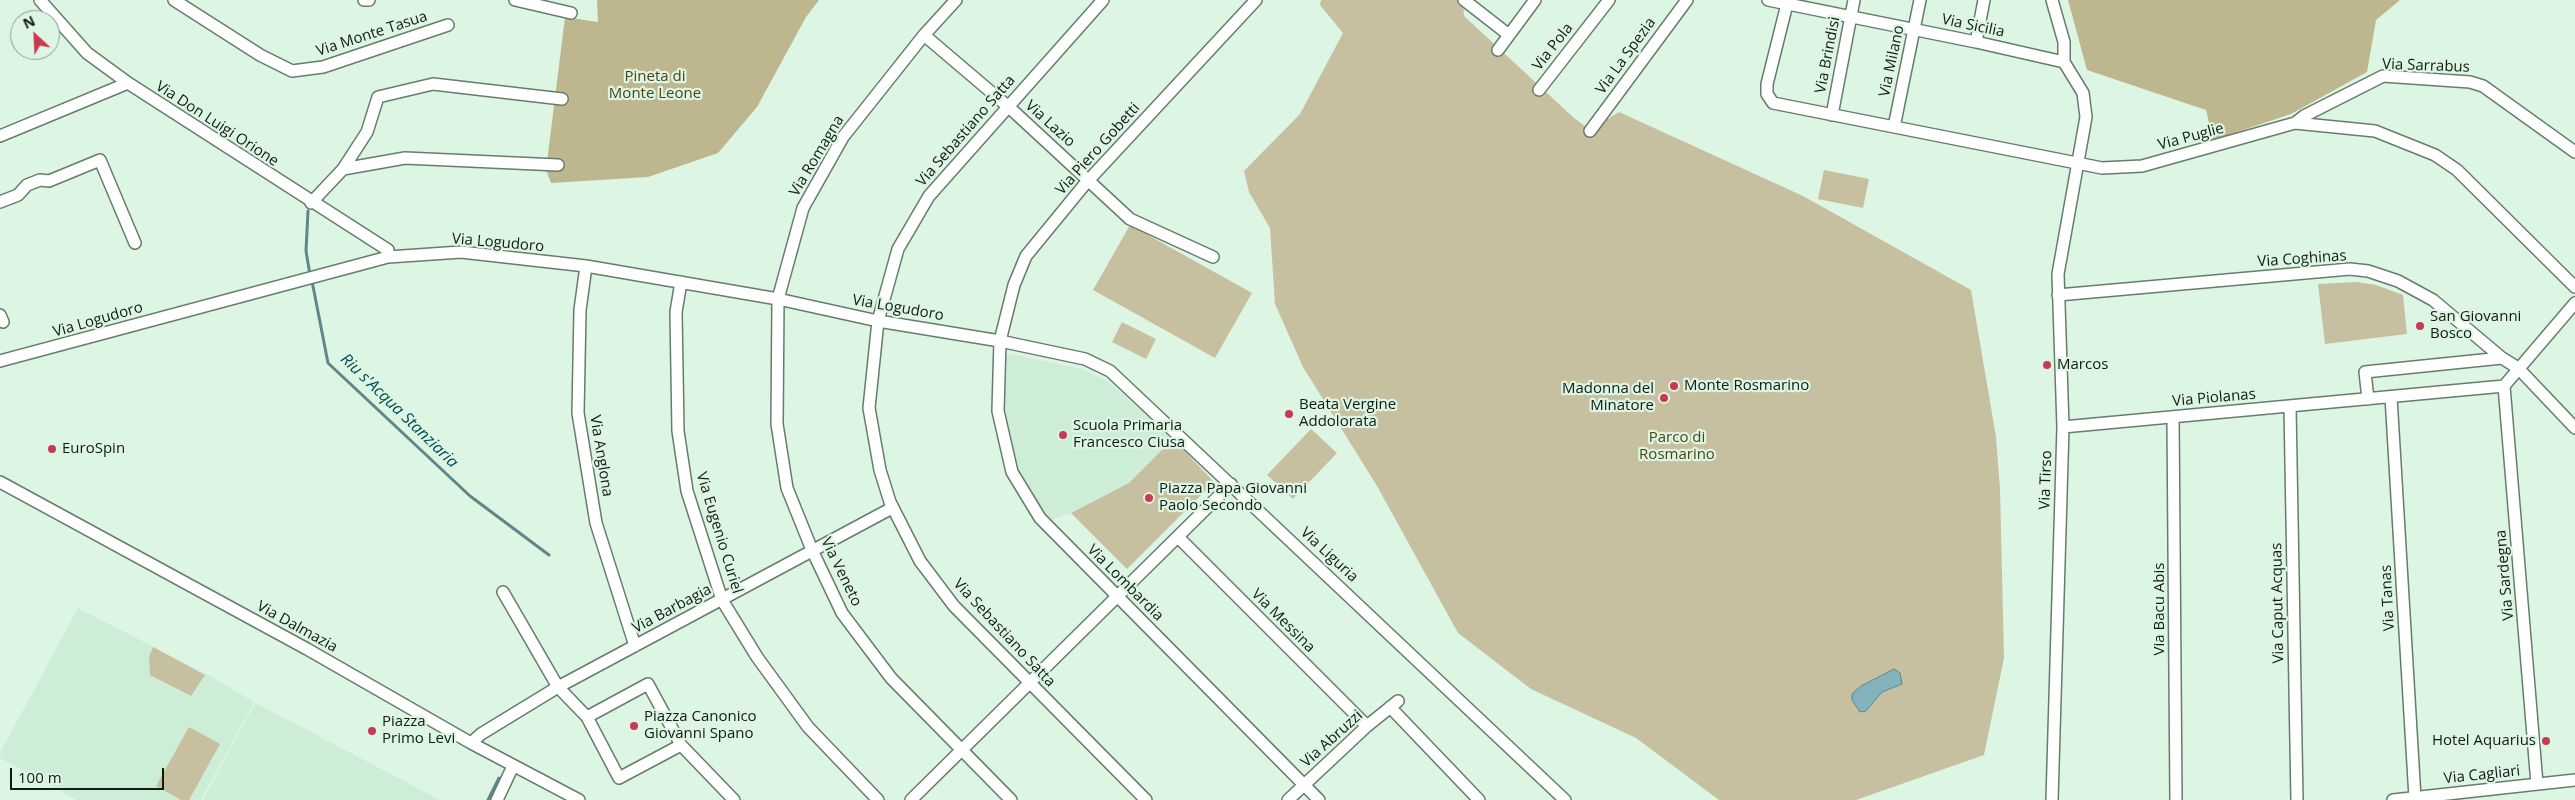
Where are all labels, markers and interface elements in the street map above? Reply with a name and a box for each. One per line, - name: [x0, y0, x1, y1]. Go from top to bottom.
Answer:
- street label: Via Monte Tasua: [314, 8, 430, 60]
- north arrow: [10, 10, 60, 60]
- text: N: [20, 11, 38, 33]
- street label: Via Sicilia: [1940, 11, 2006, 41]
- street label: Via La Spezia: [1592, 14, 1660, 98]
- street label: Via Brindisi: [1812, 15, 1844, 95]
- street label: Via Pola: [1529, 20, 1577, 74]
- street label: Via Milano: [1876, 24, 1908, 98]
- street label: Via Sarrabus: [2382, 55, 2470, 77]
- park label: Pineta di Monte Leone: [609, 68, 701, 103]
- street label: Via Sebastiano Satta: [913, 72, 1019, 190]
- street label: Via Don Luigi Orione: [152, 78, 282, 170]
- street label: Via Lazio: [1021, 97, 1079, 151]
- street label: Via Piero Gobetti: [1052, 99, 1144, 199]
- street label: Via Romagna: [786, 112, 848, 200]
- street label: Via Puglie: [2156, 120, 2226, 154]
- street label: Via Logudoro: [451, 230, 545, 256]
- street label: Via Coghinas: [2257, 247, 2347, 271]
- street label: Via Logudoro: [851, 291, 945, 325]
- street label: Via Logudoro: [51, 299, 145, 341]
- place label: San Giovanni Bosco: [2430, 308, 2521, 343]
- marker: San Giovanni Bosco: [2414, 320, 2426, 332]
- water label: Riu s'Acqua Stanziaria: [336, 350, 462, 472]
- place label: Marcos: [2057, 356, 2108, 374]
- marker: Marcos: [2041, 359, 2053, 371]
- place label: Monte Rosmarino: [1684, 377, 1809, 395]
- place label: Madonna del Minatore: [1562, 380, 1654, 415]
- marker: Monte Rosmarino: [1668, 380, 1680, 392]
- street label: Via Piolanas: [2172, 385, 2256, 411]
- marker: Madonna del Minatore: [1658, 392, 1670, 404]
- place label: Beata Vergine Addolorata: [1299, 396, 1396, 431]
- marker: Beata Vergine Addolorata: [1283, 408, 1295, 420]
- street label: Via Anglona: [586, 414, 616, 498]
- place label: Scuola Primaria Francesco Ciusa: [1073, 417, 1185, 452]
- marker: Scuola Primaria Francesco Ciusa: [1057, 429, 1069, 441]
- park label: Parco di Rosmarino: [1639, 429, 1715, 464]
- place label: EuroSpin: [62, 440, 125, 458]
- marker: EuroSpin: [46, 443, 58, 455]
- street label: Via Tirso: [2036, 450, 2056, 510]
- street label: Via Eugenio Curiel: [692, 470, 746, 596]
- place label: Piazza Papa Giovanni Paolo Secondo: [1159, 480, 1307, 515]
- marker: Piazza Papa Giovanni Paolo Secondo: [1143, 492, 1155, 504]
- street label: Via Liguria: [1296, 524, 1362, 586]
- street label: Via Sardegna: [2492, 529, 2518, 621]
- street label: Via Veneto: [817, 535, 865, 609]
- street label: Via Lombardia: [1083, 541, 1167, 625]
- street label: Via Caput Acquas: [2268, 542, 2288, 664]
- street label: Via Bacu Abis: [2151, 563, 2169, 655]
- street label: Via Tanas: [2377, 564, 2399, 632]
- street label: Via Sebastiano Satta: [949, 575, 1059, 691]
- street label: Via Barbagia: [629, 581, 715, 637]
- street label: Via Messina: [1247, 585, 1319, 657]
- street label: Via Dalmazia: [254, 597, 340, 657]
- street label: Via Abruzzi: [1297, 707, 1367, 771]
- place label: Piazza Canonico Giovanni Spano: [644, 708, 757, 743]
- place label: Piazza Primo Levi: [382, 713, 455, 748]
- marker: Piazza Canonico Giovanni Spano: [628, 720, 640, 732]
- marker: Piazza Primo Levi: [366, 725, 378, 737]
- place label: Hotel Aquarius: [2432, 732, 2536, 750]
- marker: Hotel Aquarius: [2540, 735, 2552, 747]
- scale bar: [12, 758, 166, 790]
- street label: Via Cagliari: [2443, 762, 2521, 788]
- text: 100 m: [18, 767, 62, 787]

